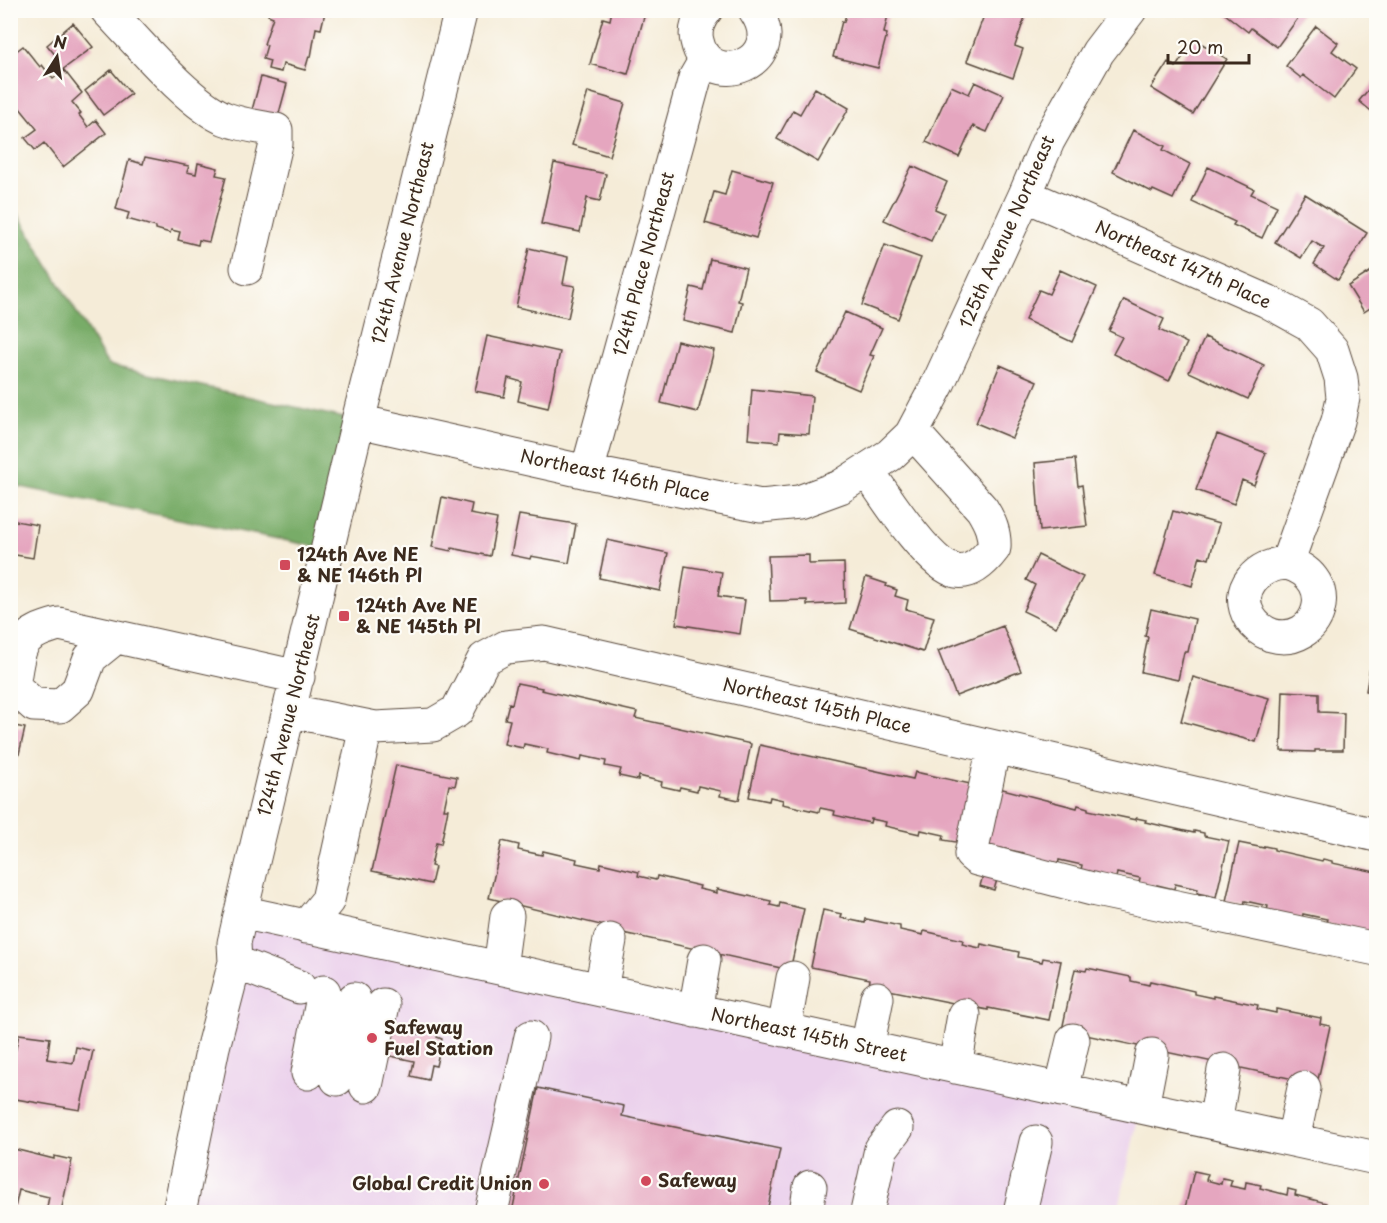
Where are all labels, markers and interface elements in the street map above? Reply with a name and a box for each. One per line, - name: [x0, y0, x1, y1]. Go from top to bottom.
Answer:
- north arrow: [27, 27, 87, 87]
- scale bar: [1168, 27, 1249, 65]
- text: N: [52, 28, 69, 54]
- text: 20 m: [1177, 33, 1223, 60]
- street label: 125th Avenue Northeast: [951, 130, 1060, 332]
- street label: 124th Avenue Northeast: [363, 139, 440, 347]
- street label: 124th Place Northeast: [605, 168, 680, 359]
- street label: Northeast 147th Place: [1091, 213, 1276, 315]
- street label: Northeast 146th Place: [518, 441, 713, 508]
- place label: 124th Ave NE & NE 146th Pl: [297, 540, 422, 588]
- marker: 124th Ave NE & NE 146th Pl: [278, 558, 292, 572]
- place label: 124th Ave NE & NE 145th Pl: [356, 591, 481, 639]
- marker: 124th Ave NE & NE 145th Pl: [337, 609, 351, 623]
- street label: 124th Avenue Northeast: [249, 611, 326, 819]
- street label: Northeast 145th Place: [720, 670, 914, 739]
- street label: Northeast 145th Street: [709, 1000, 910, 1068]
- place label: Safeway Fuel Station: [384, 1013, 493, 1061]
- marker: Safeway Fuel Station: [365, 1031, 379, 1045]
- place label: Safeway: [658, 1166, 737, 1193]
- place label: Global Credit Union: [352, 1169, 532, 1196]
- marker: Safeway: [639, 1174, 653, 1188]
- marker: Global Credit Union: [537, 1177, 551, 1191]

